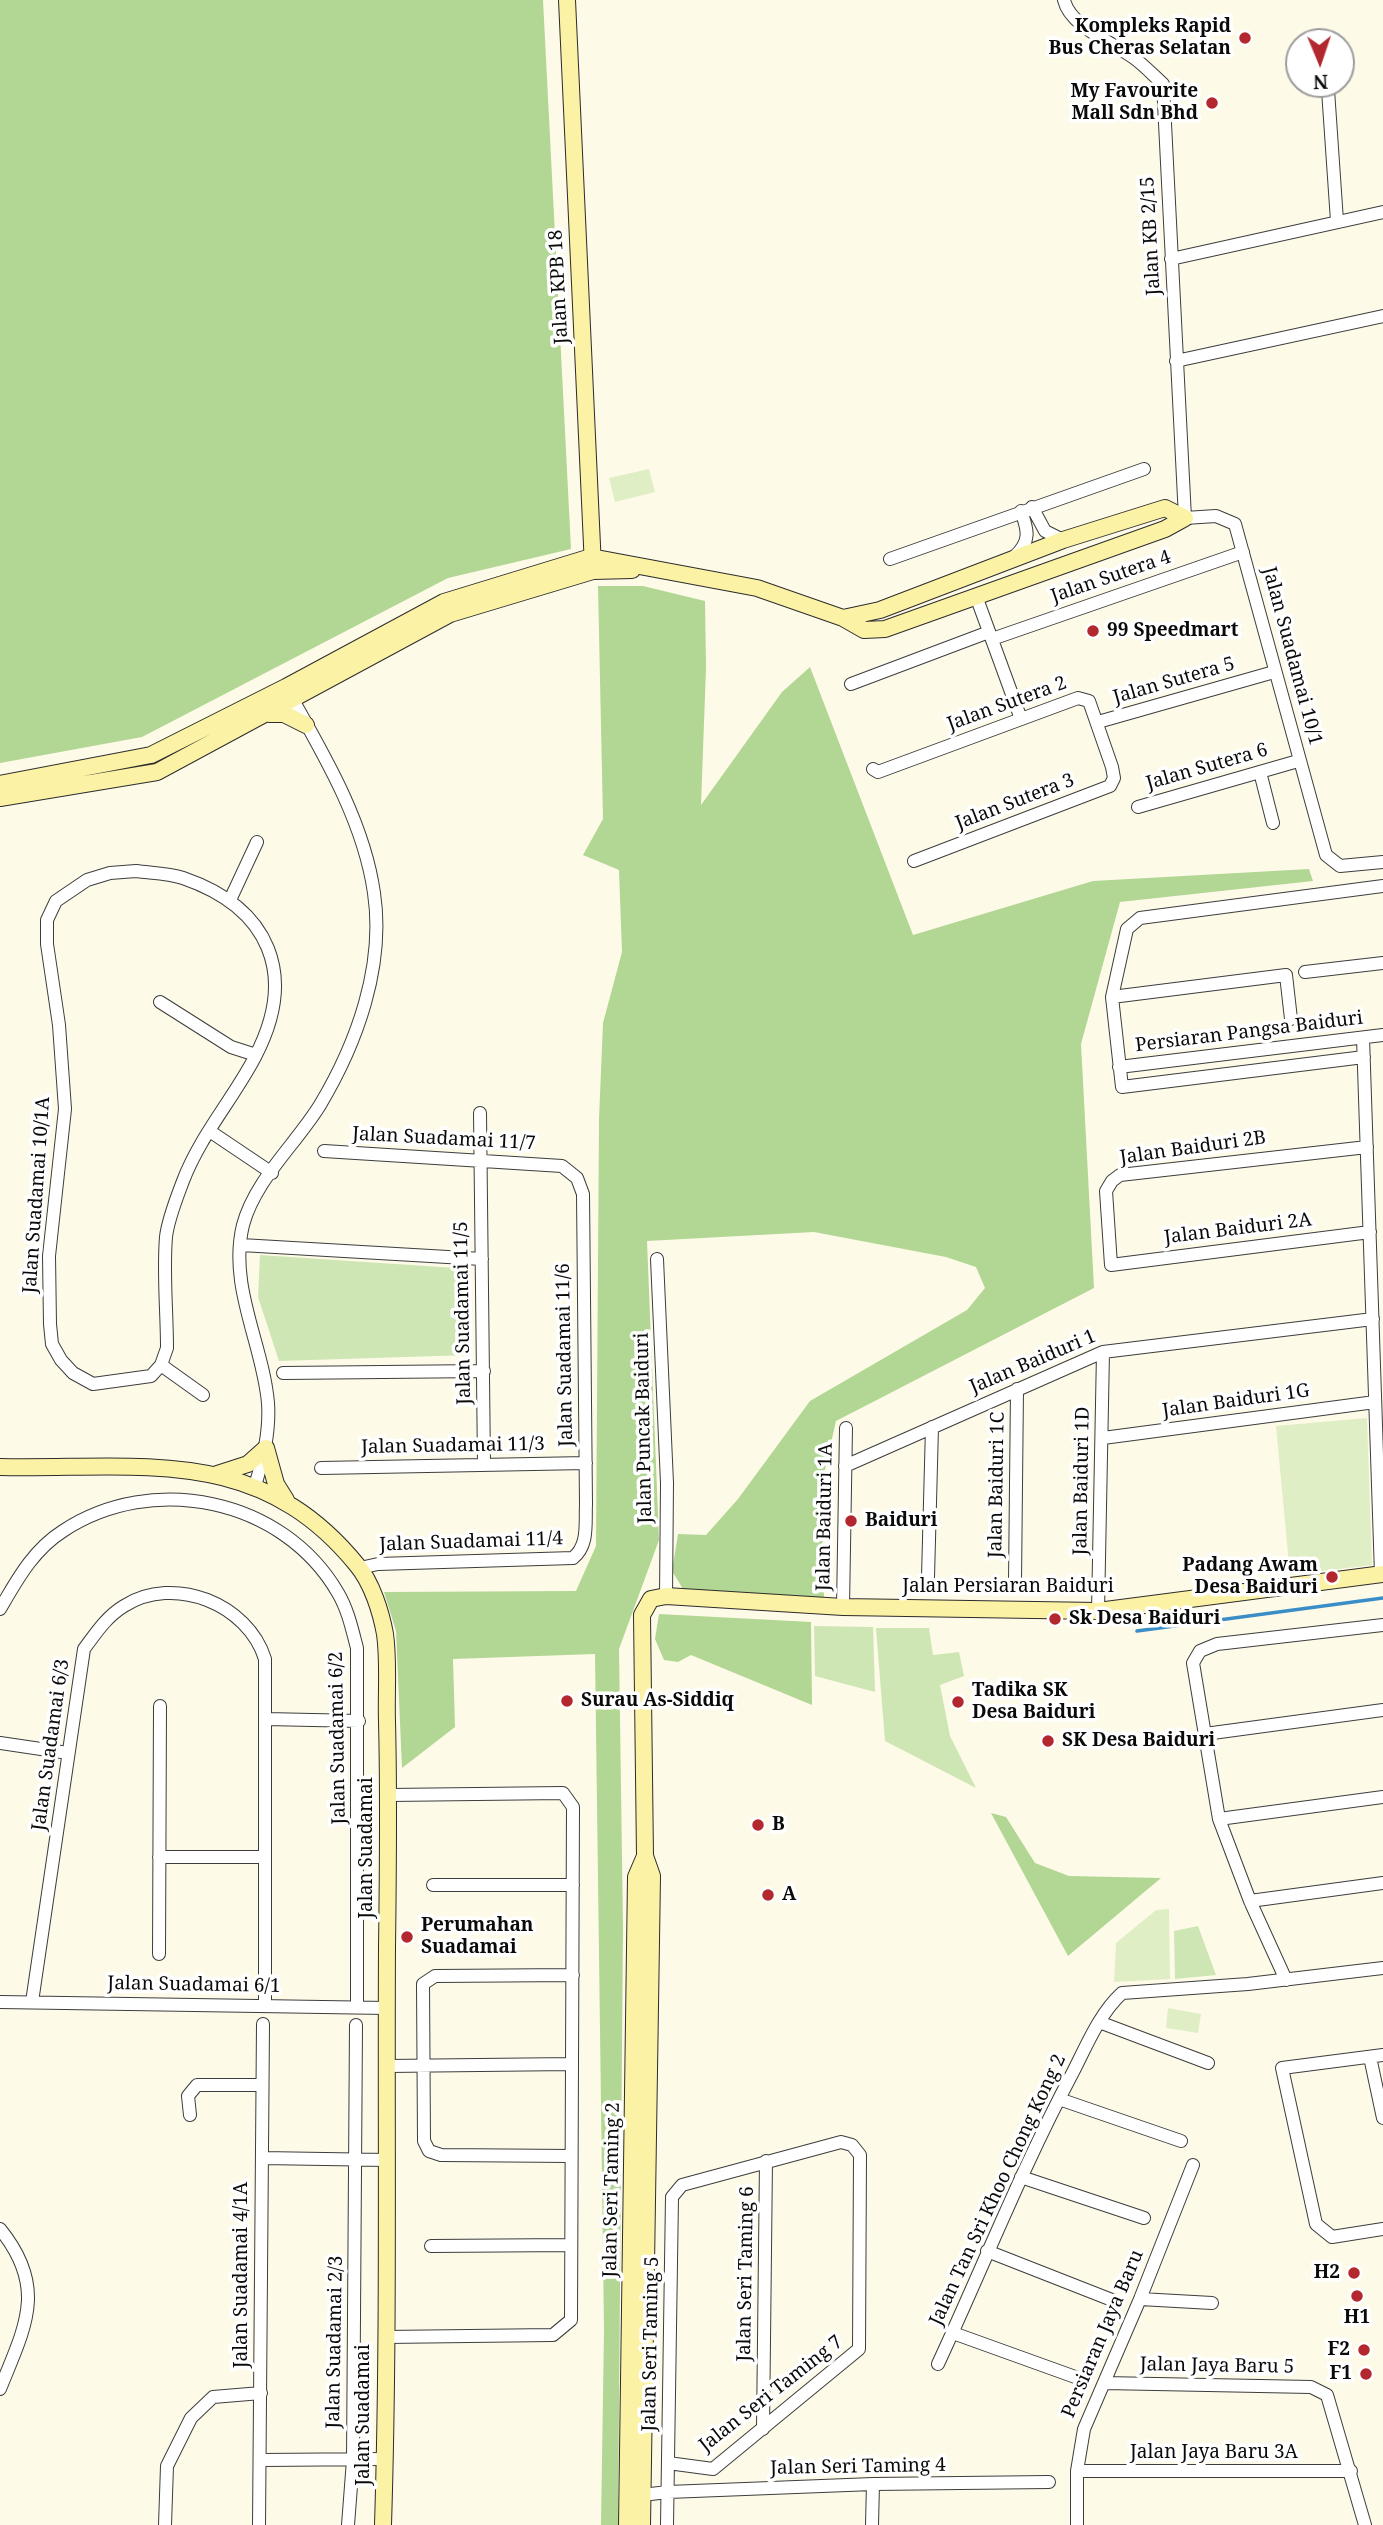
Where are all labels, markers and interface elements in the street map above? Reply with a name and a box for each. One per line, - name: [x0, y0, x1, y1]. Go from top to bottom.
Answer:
- place label: Kompleks Rapid Bus Cheras Selatan: [1048, 16, 1231, 60]
- north arrow: [1285, 28, 1355, 98]
- marker: Kompleks Rapid Bus Cheras Selatan: [1237, 30, 1253, 46]
- text: N: [1313, 69, 1329, 95]
- place label: My Favourite Mall Sdn Bhd: [1070, 81, 1198, 125]
- marker: My Favourite Mall Sdn Bhd: [1204, 95, 1220, 111]
- street label: Jalan KB 2/15: [1136, 176, 1166, 296]
- street label: Jalan KPB 18: [545, 229, 573, 345]
- street label: Jalan Sutera 4: [1048, 546, 1174, 608]
- street label: Jalan Suadamai 10/1: [1257, 564, 1327, 748]
- place label: 99 Speedmart: [1107, 620, 1238, 642]
- marker: 99 Speedmart: [1085, 623, 1101, 639]
- street label: Jalan Sutera 5: [1111, 653, 1237, 709]
- street label: Jalan Sutera 2: [944, 672, 1070, 736]
- street label: Jalan Sutera 6: [1144, 739, 1270, 795]
- street label: Jalan Sutera 3: [952, 769, 1078, 835]
- street label: Persiaran Pangsa Baiduri: [1134, 1007, 1364, 1057]
- street label: Jalan Suadamai 10/1A: [19, 1096, 55, 1294]
- street label: Jalan Suadamai 11/7: [352, 1123, 536, 1155]
- street label: Jalan Baiduri 2B: [1119, 1126, 1267, 1170]
- street label: Jalan Baiduri 2A: [1163, 1209, 1313, 1249]
- street label: Jalan Suadamai 11/5: [450, 1221, 476, 1405]
- street label: Jalan Suadamai 11/6: [552, 1263, 578, 1447]
- street label: Jalan Baiduri 1: [967, 1325, 1099, 1399]
- street label: Jalan Puncak Baiduri: [631, 1332, 657, 1524]
- street label: Jalan Baiduri 1G: [1161, 1379, 1311, 1423]
- street label: Jalan Baiduri 1D: [1069, 1407, 1095, 1555]
- street label: Jalan Baiduri 1C: [984, 1412, 1010, 1558]
- street label: Jalan Suadamai 11/3: [361, 1433, 545, 1459]
- street label: Jalan Baiduri 1A: [812, 1443, 838, 1591]
- place label: Baiduri: [865, 1510, 937, 1532]
- marker: Baiduri: [843, 1513, 859, 1529]
- street label: Jalan Suadamai 11/4: [379, 1527, 563, 1557]
- place label: Padang Awam Desa Baiduri: [1182, 1555, 1318, 1599]
- marker: Padang Awam Desa Baiduri: [1324, 1569, 1340, 1585]
- street label: Jalan Persiaran Baiduri: [902, 1576, 1114, 1598]
- place label: Sk Desa Baiduri: [1069, 1608, 1220, 1630]
- marker: Sk Desa Baiduri: [1047, 1611, 1063, 1627]
- street label: Jalan Suadamai 6/2: [325, 1651, 351, 1825]
- street label: Jalan Suadamai 6/3: [28, 1658, 74, 1832]
- place label: Tadika SK Desa Baiduri: [972, 1680, 1095, 1724]
- place label: Surau As-Siddiq: [581, 1690, 734, 1712]
- marker: Surau As-Siddiq: [559, 1693, 575, 1709]
- marker: Tadika SK Desa Baiduri: [950, 1694, 966, 1710]
- place label: SK Desa Baiduri: [1062, 1730, 1215, 1752]
- marker: SK Desa Baiduri: [1040, 1733, 1056, 1749]
- street label: Jalan Suadamai: [356, 1777, 378, 1919]
- place label: B: [772, 1814, 785, 1836]
- marker: B: [750, 1817, 766, 1833]
- place label: A: [782, 1884, 796, 1906]
- marker: A: [760, 1887, 776, 1903]
- place label: Perumahan Suadamai: [421, 1915, 533, 1959]
- marker: Perumahan Suadamai: [399, 1929, 415, 1945]
- street label: Jalan Suadamai 6/1: [107, 1972, 281, 1998]
- street label: Jalan Tan Sri Khoo Chong Kong 2: [925, 2051, 1071, 2329]
- street label: Jalan Seri Taming 2: [599, 2102, 625, 2278]
- street label: Jalan Suadamai 4/1A: [231, 2182, 253, 2368]
- street label: Jalan Seri Taming 6: [733, 2186, 759, 2362]
- street label: Persiaran Jaya Baru: [1057, 2247, 1149, 2421]
- street label: Jalan Suadamai 2/3: [322, 2255, 348, 2429]
- street label: Jalan Seri Taming 5: [638, 2256, 664, 2432]
- place label: H2: [1314, 2262, 1340, 2284]
- marker: H2: [1346, 2265, 1362, 2281]
- marker: H1: [1349, 2288, 1365, 2304]
- place label: H1: [1344, 2307, 1370, 2329]
- street label: Jalan Seri Taming 7: [695, 2331, 847, 2457]
- place label: F2: [1327, 2339, 1350, 2361]
- marker: F2: [1356, 2342, 1372, 2358]
- street label: Jalan Suadamai: [353, 2344, 375, 2486]
- street label: Jalan Jaya Baru 5: [1140, 2353, 1294, 2379]
- place label: F1: [1329, 2363, 1352, 2385]
- marker: F1: [1358, 2366, 1374, 2382]
- street label: Jalan Jaya Baru 3A: [1130, 2442, 1298, 2464]
- street label: Jalan Seri Taming 4: [770, 2454, 946, 2480]

